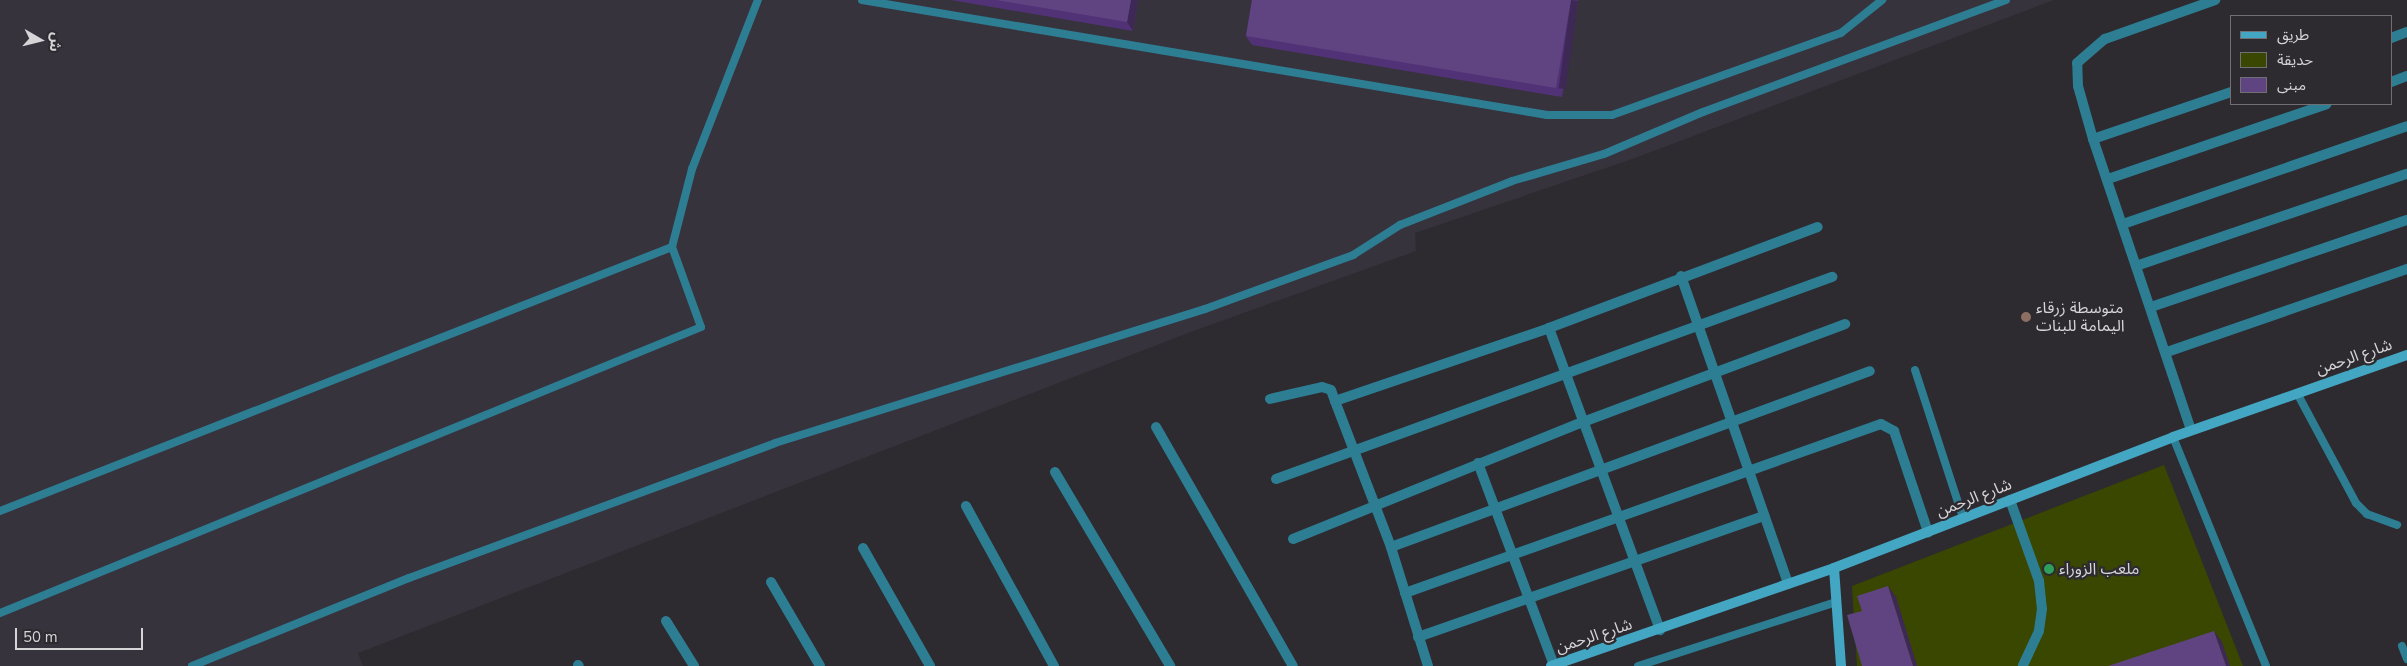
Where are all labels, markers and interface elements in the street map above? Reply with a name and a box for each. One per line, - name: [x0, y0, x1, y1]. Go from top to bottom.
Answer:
- north arrow: [15, 15, 65, 65]
- legend: [2230, 15, 2392, 105]
- text: طريق: [2277, 25, 2309, 45]
- text: ش: [45, 31, 66, 53]
- text: حديقة: [2277, 50, 2313, 70]
- text: مبنى: [2277, 75, 2306, 95]
- place label: متوسطة زرقاء اليمامة للبنات: [2036, 298, 2125, 336]
- marker: متوسطة زرقاء اليمامة للبنات: [2020, 311, 2032, 323]
- street label: شارع الرحمن: [2313, 335, 2395, 379]
- street label: شارع الرحمن: [1934, 475, 2014, 521]
- place label: ملعب الزوراء: [2059, 559, 2139, 579]
- marker: ملعب الزوراء: [2043, 563, 2055, 575]
- street label: شارع الرحمن: [1553, 615, 1635, 657]
- scale bar: [18, 618, 145, 650]
- text: 50 m: [23, 627, 58, 647]

